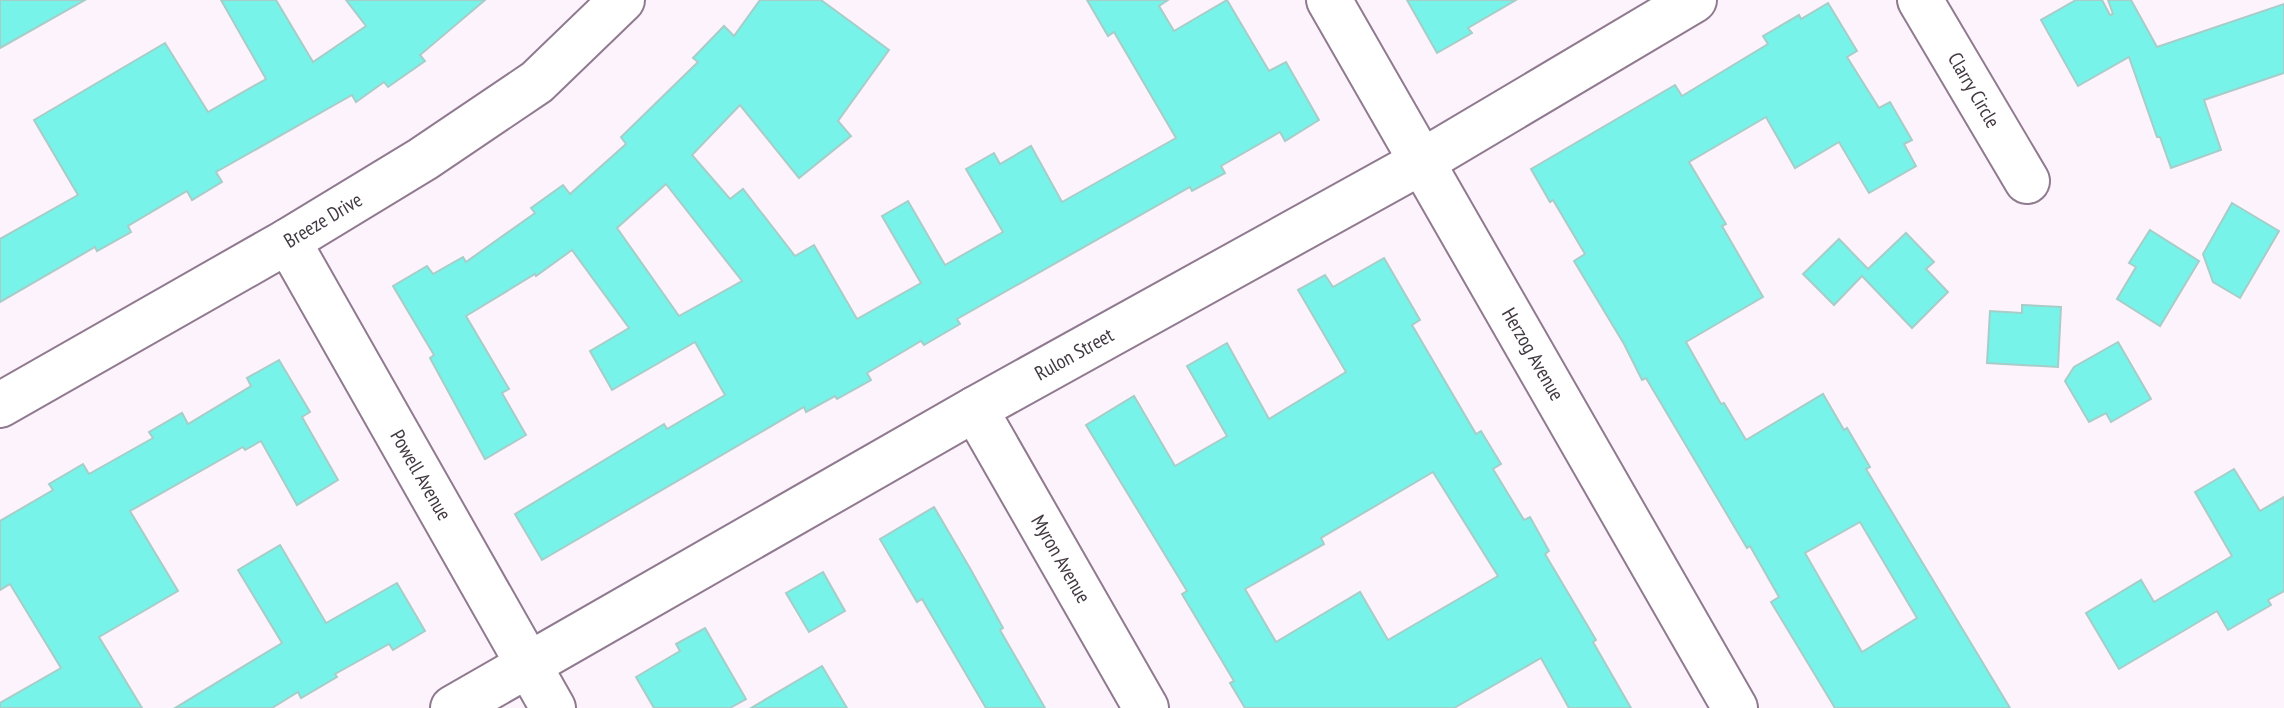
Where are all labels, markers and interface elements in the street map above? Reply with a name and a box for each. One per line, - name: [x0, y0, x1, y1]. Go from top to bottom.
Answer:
- street label: Clarry Circle: [1942, 48, 2006, 132]
- street label: Breeze Drive: [279, 186, 367, 254]
- street label: Herzog Avenue: [1496, 303, 1570, 405]
- street label: Rulon Street: [1030, 322, 1118, 386]
- street label: Powell Avenue: [385, 425, 457, 525]
- street label: Myron Avenue: [1025, 510, 1097, 608]

